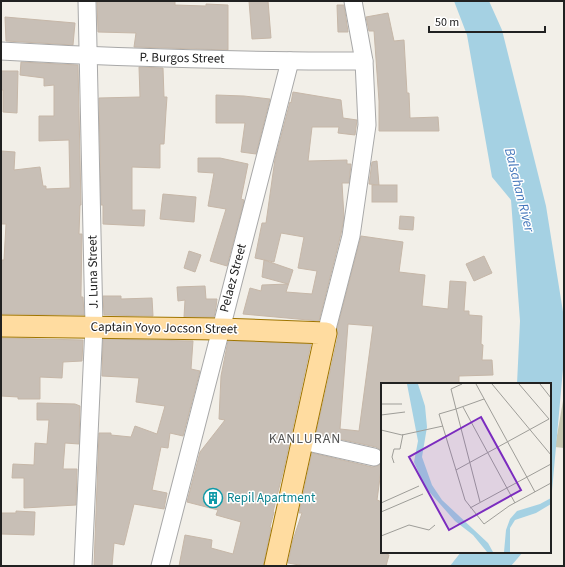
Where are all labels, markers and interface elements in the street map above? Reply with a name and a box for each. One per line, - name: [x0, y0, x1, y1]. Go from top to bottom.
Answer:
- scale bar: [429, 8, 545, 34]
- text: 50 m: [435, 14, 459, 31]
- street label: P. Burgos Street: [139, 48, 225, 68]
- water label: Balsahan River: [499, 146, 539, 235]
- street label: J. Luna Street: [83, 234, 103, 309]
- street label: Pelaez Street: [215, 241, 251, 314]
- street label: Captain Yoyo Jocson Street: [90, 318, 238, 338]
- inset map: [381, 383, 551, 553]
- district label: KANLURAN: [269, 429, 341, 449]
- building icon: Repil Apartment: [202, 487, 224, 509]
- place label: Repil Apartment: [227, 489, 316, 507]

